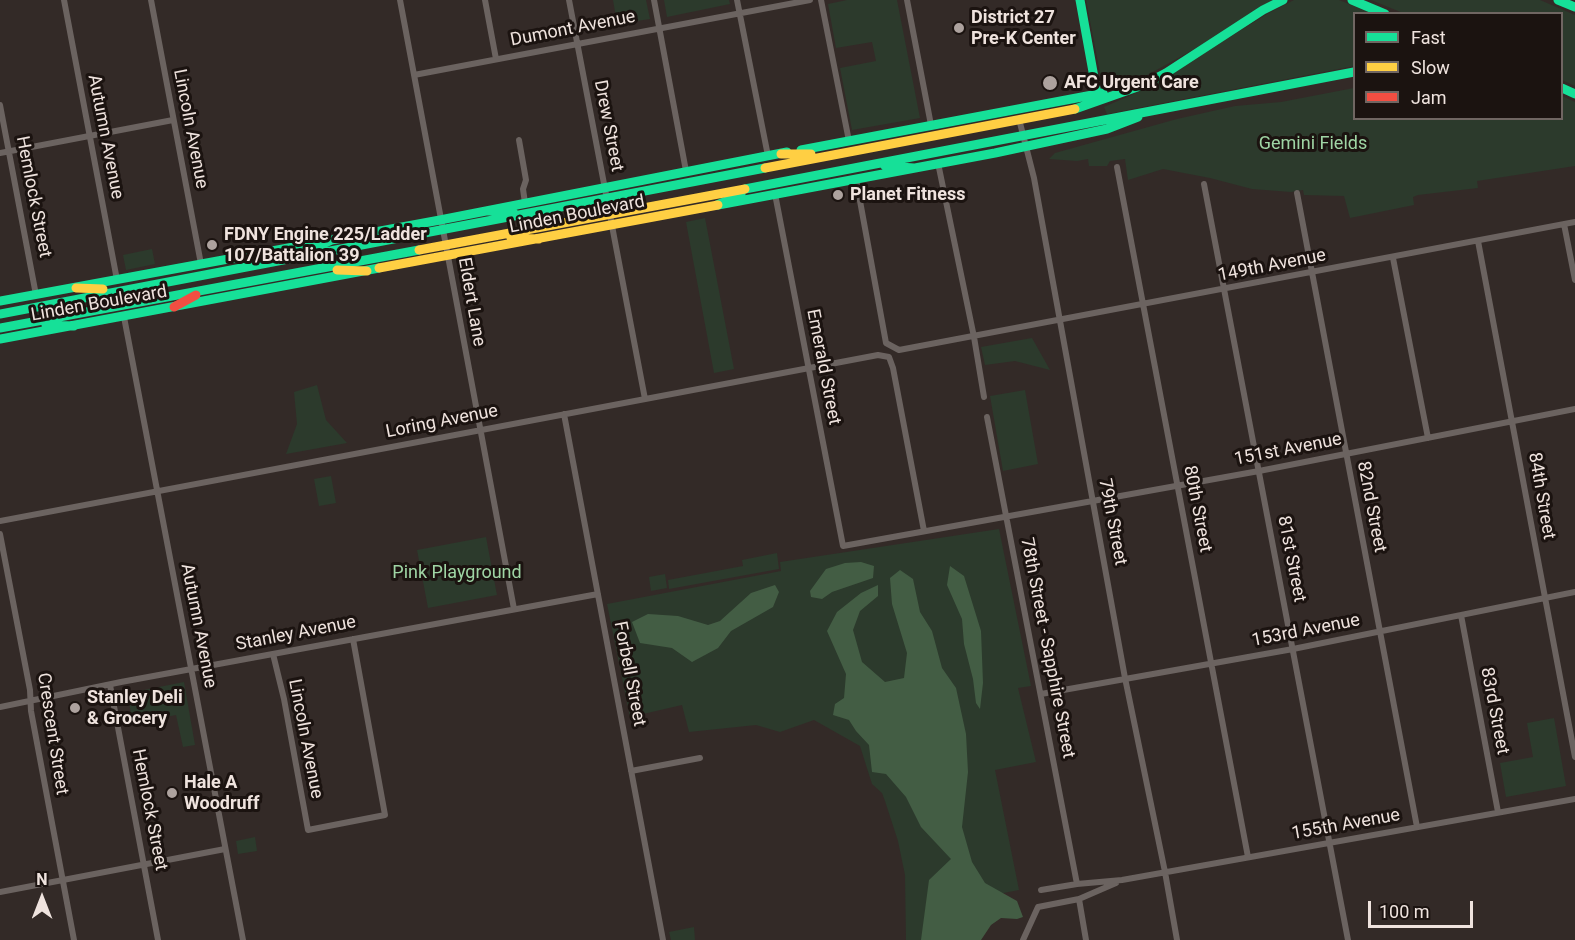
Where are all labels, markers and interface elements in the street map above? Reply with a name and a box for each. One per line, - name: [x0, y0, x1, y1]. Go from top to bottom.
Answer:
- street label: Dumont Avenue: [509, 6, 637, 52]
- place label: District 27 Pre-K Center: [971, 7, 1076, 50]
- legend: [1353, 12, 1563, 120]
- marker: District 27 Pre-K Center: [952, 21, 966, 35]
- text: Fast: [1411, 27, 1446, 48]
- text: Slow: [1411, 57, 1450, 78]
- street label: Lincoln Avenue: [168, 67, 212, 191]
- place label: AFC Urgent Care: [1064, 72, 1199, 94]
- street label: Autumn Avenue: [82, 73, 128, 201]
- marker: AFC Urgent Care: [1041, 74, 1059, 92]
- street label: Drew Street: [589, 78, 627, 174]
- text: Jam: [1411, 87, 1447, 108]
- park label: Gemini Fields: [1259, 133, 1367, 155]
- street label: Hemlock Street: [11, 134, 55, 260]
- place label: Planet Fitness: [850, 184, 965, 206]
- marker: Planet Fitness: [831, 188, 845, 202]
- street label: Linden Boulevard: [507, 191, 647, 239]
- place label: FDNY Engine 225/Ladder 107/Battalion 39: [224, 224, 427, 266]
- marker: FDNY Engine 225/Ladder 107/Battalion 39: [205, 238, 219, 252]
- street label: 149th Avenue: [1216, 245, 1328, 287]
- street label: Eldert Lane: [453, 256, 489, 348]
- street label: Linden Boulevard: [29, 281, 169, 327]
- street label: Emerald Street: [801, 307, 845, 427]
- street label: Loring Avenue: [384, 401, 500, 443]
- street label: 151st Avenue: [1233, 429, 1343, 471]
- street label: 84th Street: [1523, 451, 1559, 541]
- street label: 82nd Street: [1352, 460, 1390, 554]
- street label: 80th Street: [1178, 464, 1216, 554]
- street label: 79th Street: [1093, 477, 1131, 567]
- street label: 81st Street: [1272, 514, 1310, 604]
- street label: 78th Street - Sapphire Street: [1015, 536, 1079, 760]
- street label: Autumn Avenue: [175, 562, 221, 690]
- park label: Pink Playground: [392, 562, 522, 584]
- street label: 153rd Avenue: [1250, 610, 1362, 652]
- street label: Stanley Avenue: [234, 612, 358, 656]
- street label: Forbell Street: [608, 620, 650, 728]
- street label: 83rd Street: [1475, 666, 1513, 756]
- street label: Crescent Street: [32, 671, 72, 797]
- street label: Lincoln Avenue: [283, 677, 327, 801]
- place label: Stanley Deli & Grocery: [87, 687, 183, 730]
- marker: Stanley Deli & Grocery: [68, 701, 82, 715]
- street label: Hemlock Street: [127, 747, 171, 873]
- place label: Hale A Woodruff: [184, 772, 259, 814]
- marker: Hale A Woodruff: [165, 786, 179, 800]
- street label: 155th Avenue: [1290, 805, 1402, 845]
- north arrow: [12, 868, 72, 928]
- text: N: [36, 870, 48, 889]
- scale bar: [1371, 889, 1476, 927]
- text: 100 m: [1379, 901, 1430, 922]

